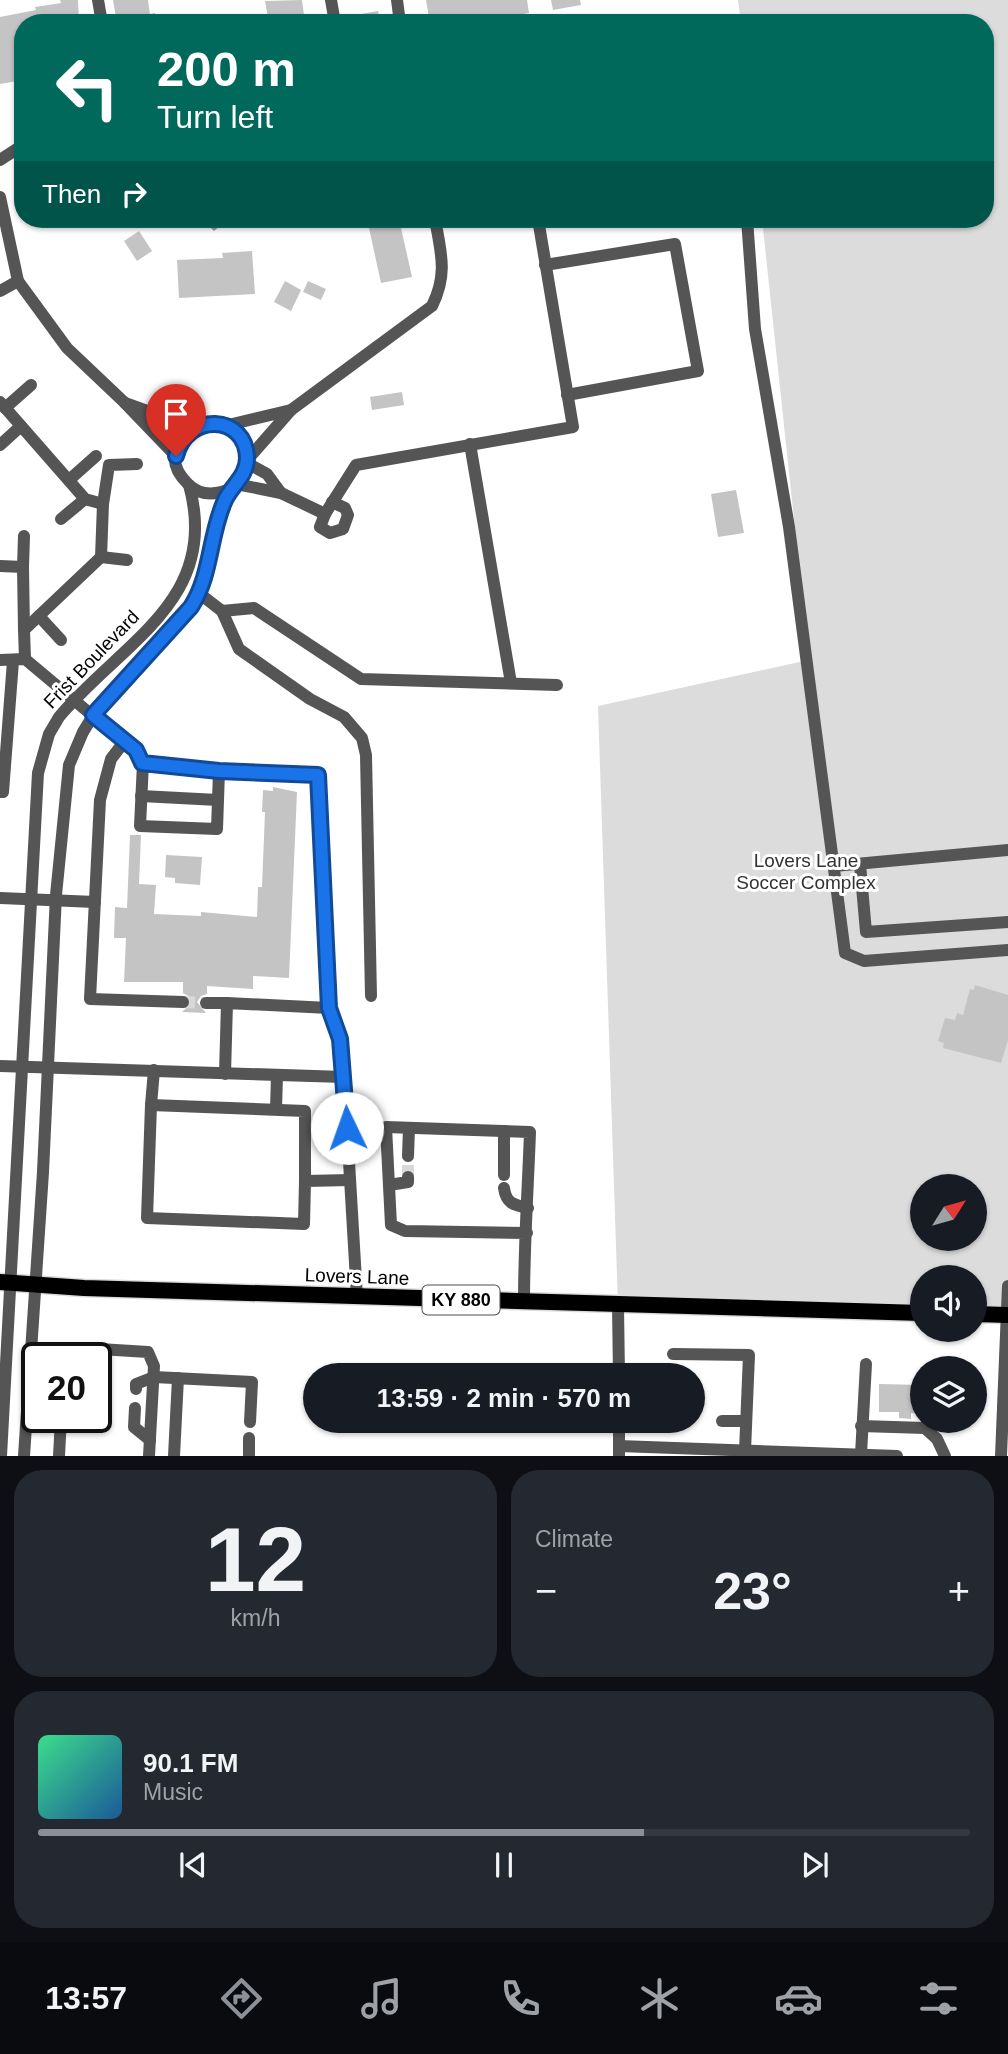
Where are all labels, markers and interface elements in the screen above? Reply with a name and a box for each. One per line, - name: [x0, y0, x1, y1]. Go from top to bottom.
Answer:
- icon: left: [42, 42, 133, 133]
- text: 200 m: [157, 42, 296, 96]
- text: Turn left: [157, 99, 273, 135]
- icon: right: [115, 175, 153, 213]
- text: Then: [42, 179, 101, 209]
- pin: [146, 384, 206, 456]
- icon: arrive: [157, 395, 195, 433]
- street label: Frist Boulevard: [39, 606, 143, 713]
- park label: Lovers Lane Soccer Complex: [736, 850, 876, 893]
- position arrow: [310, 1091, 384, 1165]
- north arrow: [910, 1174, 987, 1251]
- map controls: [910, 1174, 987, 1433]
- street label: Lovers Lane: [304, 1264, 410, 1289]
- button: sound: [910, 1265, 987, 1342]
- road number: KY 880: [422, 1286, 500, 1315]
- speed limit sign: 20: [21, 1342, 112, 1433]
- button: layers: [910, 1356, 987, 1433]
- text: 13:59 · 2 min · 570 m: [377, 1383, 631, 1413]
- text: 12: [205, 1509, 306, 1610]
- text: Climate: [535, 1526, 613, 1552]
- text: 23°: [713, 1562, 792, 1620]
- text: −: [535, 1570, 557, 1612]
- text: +: [948, 1570, 970, 1612]
- text: km/h: [231, 1605, 280, 1631]
- text: 90.1 FM: [143, 1748, 238, 1778]
- text: Music: [143, 1779, 203, 1805]
- icon: previous: [174, 1846, 212, 1884]
- icon: pause: [485, 1846, 523, 1884]
- icon: next: [796, 1846, 834, 1884]
- icon: directions: [217, 1974, 266, 2023]
- icon: music: [357, 1974, 406, 2023]
- icon: phone: [496, 1974, 545, 2023]
- icon: climate: [635, 1974, 684, 2023]
- icon: car: [774, 1974, 823, 2023]
- icon: filters: [914, 1974, 963, 2023]
- text: 13:57: [45, 1980, 127, 2016]

